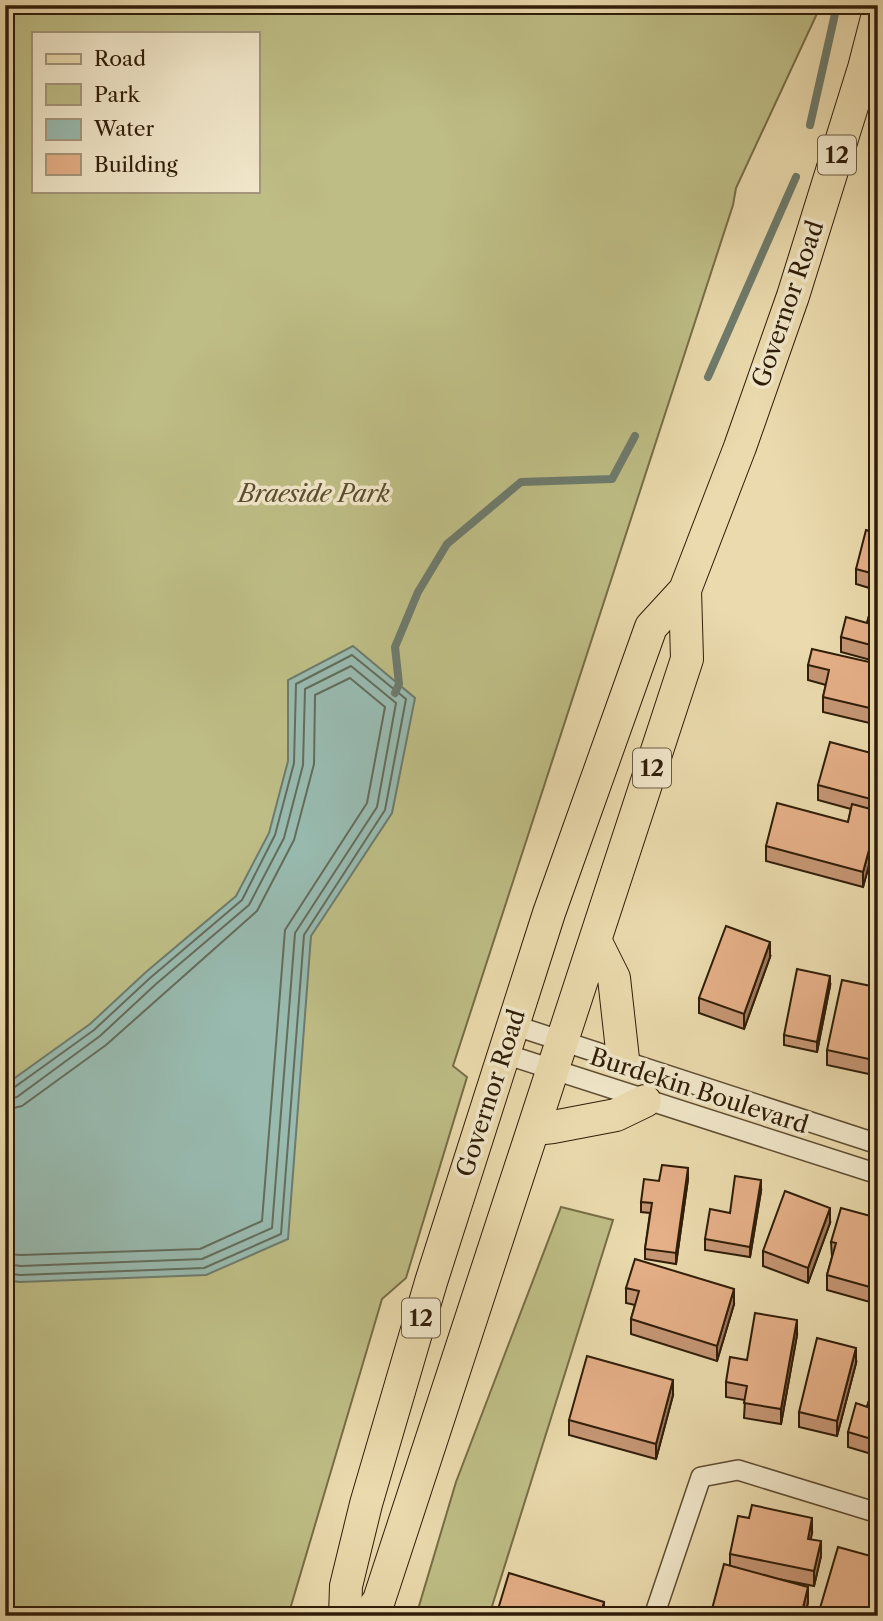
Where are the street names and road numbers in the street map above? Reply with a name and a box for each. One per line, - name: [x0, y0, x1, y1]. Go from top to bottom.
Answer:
- road number: 12: [818, 136, 856, 174]
- street label: Governor Road: [745, 216, 830, 391]
- road number: 12: [633, 748, 671, 788]
- street label: Governor Road: [450, 1005, 531, 1180]
- street label: Burdekin Boulevard: [586, 1042, 812, 1140]
- road number: 12: [402, 1298, 440, 1338]

